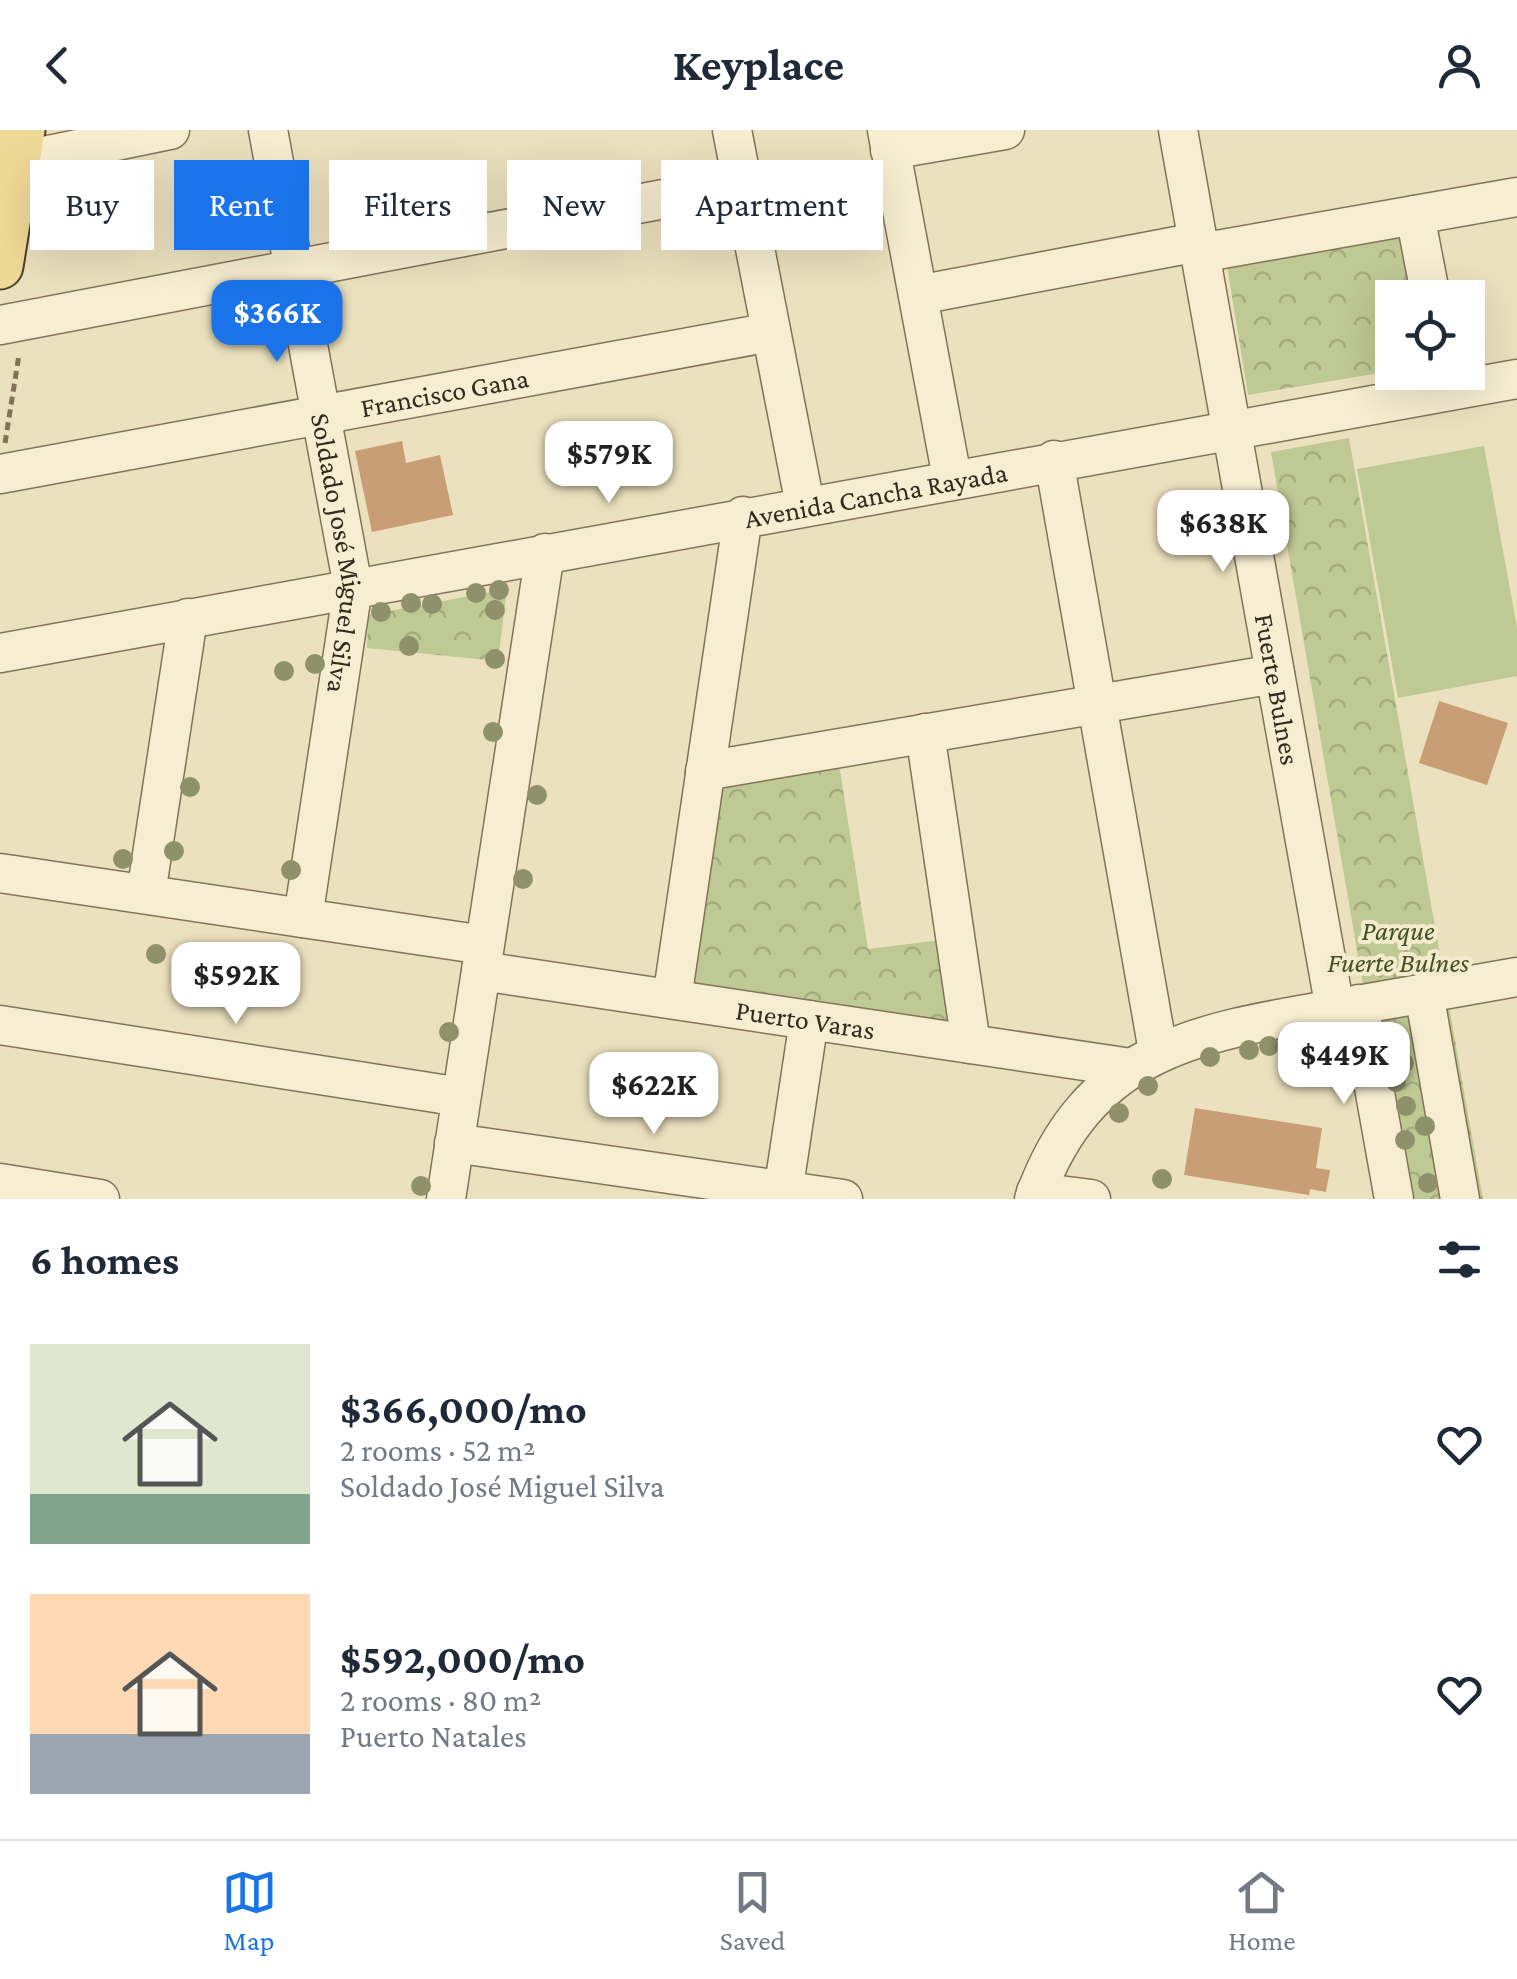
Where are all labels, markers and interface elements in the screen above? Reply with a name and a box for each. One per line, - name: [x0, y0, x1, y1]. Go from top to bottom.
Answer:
- icon: back: [30, 38, 85, 93]
- icon: person: [1432, 38, 1487, 93]
- text: Keyplace: [673, 40, 844, 90]
- chip: Buy: [30, 160, 154, 250]
- chip: Rent: [174, 160, 309, 250]
- chip: Filters: [329, 160, 487, 250]
- chip: New: [507, 160, 641, 250]
- chip: Apartment: [661, 160, 883, 250]
- pin: $366K: [207, 280, 347, 365]
- map controls: [1375, 280, 1485, 390]
- button: locate: [1375, 280, 1485, 390]
- text: $366K: [234, 294, 321, 330]
- street label: Francisco Gana: [358, 361, 531, 423]
- street label: Soldado José Miguel Silva: [305, 410, 368, 695]
- pin: $579K: [539, 421, 679, 506]
- text: $579K: [567, 435, 651, 471]
- street label: Avenida Cancha Rayada: [742, 456, 1010, 534]
- pin: $638K: [1153, 490, 1293, 575]
- text: $638K: [1179, 504, 1267, 540]
- street label: Fuerte Bulnes: [1249, 611, 1307, 767]
- park label: Parque Fuerte Bulnes: [1327, 915, 1469, 978]
- pin: $592K: [166, 942, 306, 1027]
- text: $592K: [193, 956, 279, 992]
- street label: Puerto Varas: [734, 994, 877, 1045]
- pin: $449K: [1274, 1022, 1414, 1107]
- text: $449K: [1300, 1036, 1388, 1072]
- pin: $622K: [584, 1052, 724, 1137]
- text: $622K: [611, 1066, 697, 1102]
- icon: filters: [1432, 1232, 1487, 1287]
- text: 6 homes: [30, 1236, 179, 1283]
- icon: home: [110, 1384, 230, 1504]
- text: $366,000/mo: [340, 1385, 587, 1432]
- icon: heart: [1432, 1417, 1487, 1472]
- text: 2 rooms · 52 m²: [340, 1432, 535, 1468]
- text: Soldado José Miguel Silva: [340, 1468, 665, 1504]
- icon: home: [110, 1634, 230, 1754]
- text: $592,000/mo: [340, 1635, 585, 1682]
- icon: heart: [1432, 1667, 1487, 1722]
- text: 2 rooms · 80 m²: [340, 1682, 541, 1718]
- text: Puerto Natales: [340, 1718, 527, 1754]
- tab: Map: [222, 1865, 277, 1956]
- tab: Saved: [720, 1865, 785, 1956]
- tab: Home: [1228, 1865, 1295, 1956]

